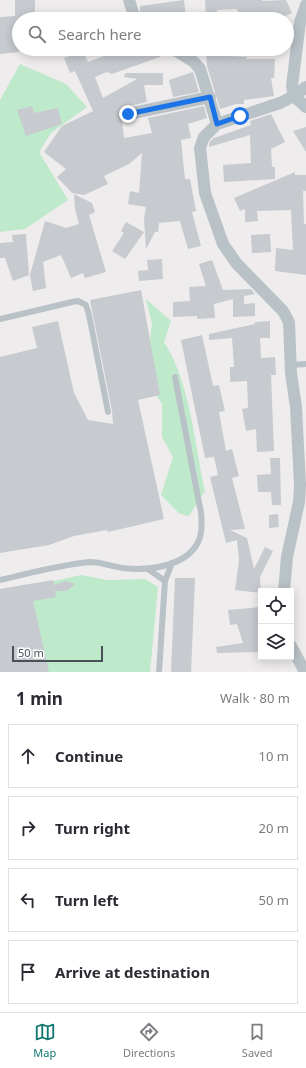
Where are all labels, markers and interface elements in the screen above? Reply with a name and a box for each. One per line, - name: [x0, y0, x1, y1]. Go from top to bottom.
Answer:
- search box: [12, 12, 294, 56]
- icon: search: [26, 23, 48, 45]
- text: Search here: [58, 24, 141, 44]
- route end: [119, 105, 137, 123]
- route start: [231, 107, 249, 125]
- map controls: [258, 588, 294, 660]
- button: locate: [258, 588, 294, 624]
- button: layers: [258, 624, 294, 660]
- scale bar: [12, 644, 103, 663]
- text: 50 m: [18, 645, 44, 660]
- text: 1 min: [16, 687, 63, 710]
- text: Walk · 80 m: [220, 689, 290, 707]
- icon: ahead: [17, 745, 39, 767]
- text: Continue: [55, 746, 123, 766]
- text: 10 m: [259, 747, 289, 765]
- icon: right: [17, 817, 39, 839]
- text: Turn right: [55, 818, 130, 838]
- text: 20 m: [259, 819, 289, 837]
- icon: left: [17, 889, 39, 911]
- text: Turn left: [55, 890, 119, 910]
- text: 50 m: [259, 891, 289, 909]
- icon: arrive: [17, 961, 39, 983]
- text: Arrive at destination: [55, 962, 210, 982]
- tab: Map: [33, 1021, 56, 1060]
- tab: Directions: [123, 1021, 175, 1060]
- tab: Saved: [242, 1021, 273, 1060]

